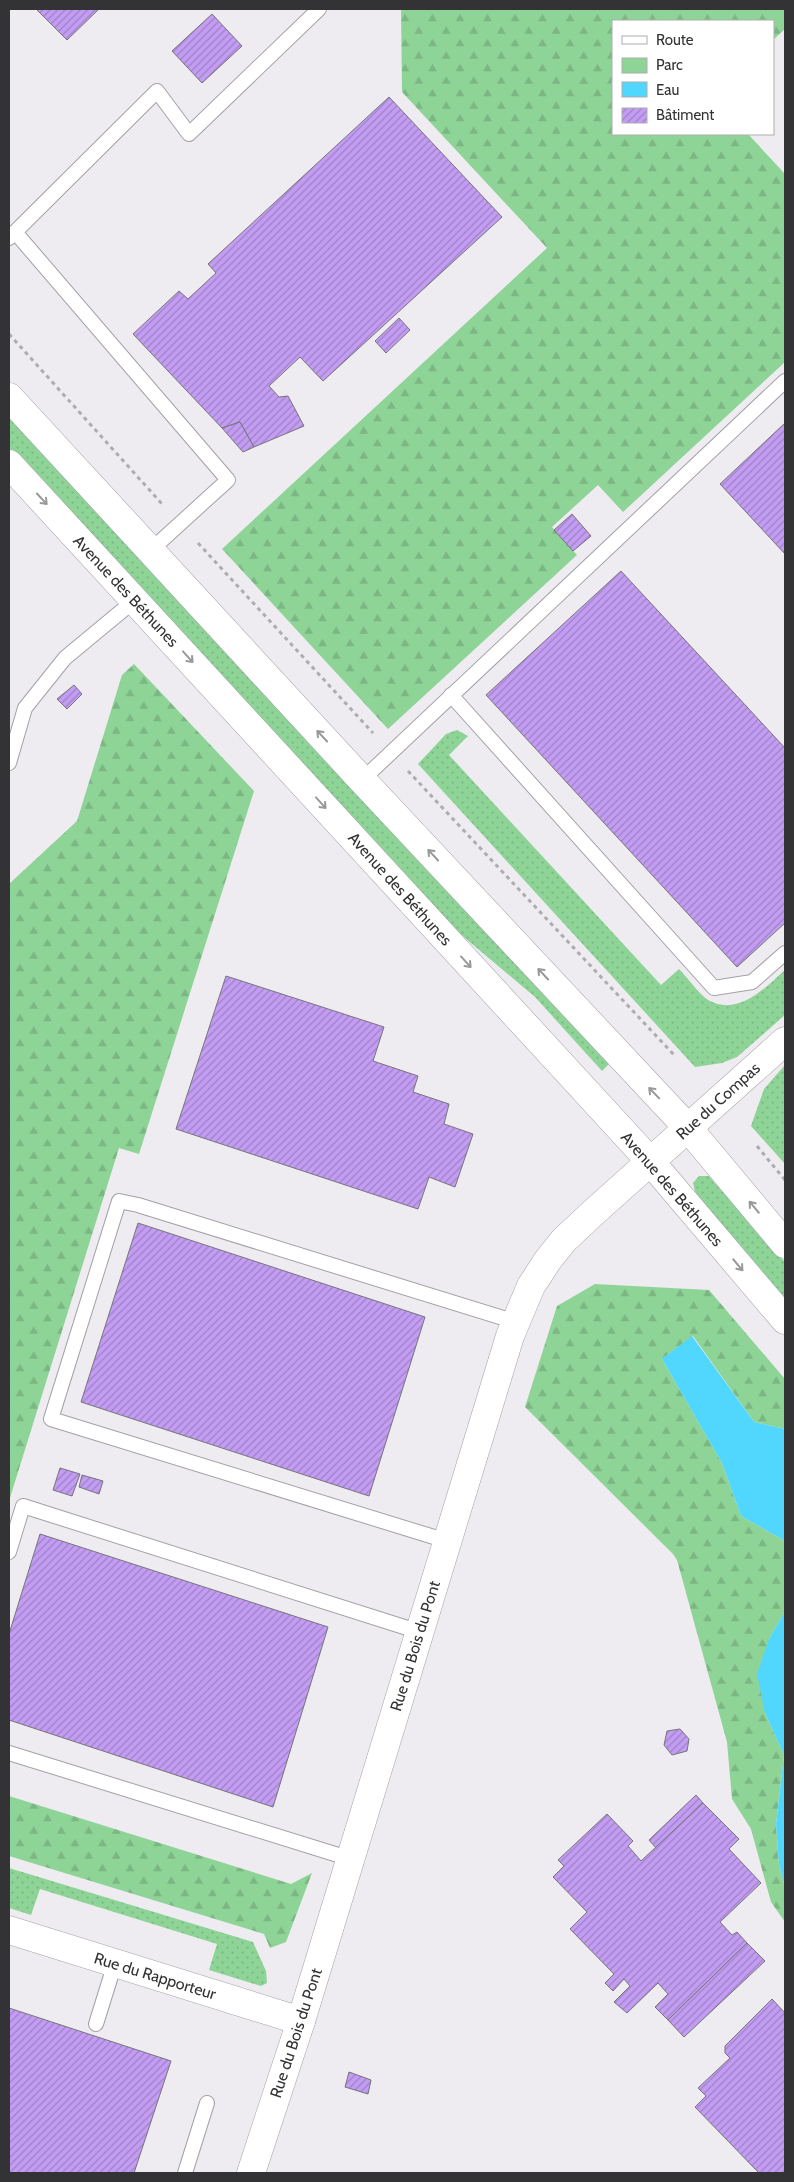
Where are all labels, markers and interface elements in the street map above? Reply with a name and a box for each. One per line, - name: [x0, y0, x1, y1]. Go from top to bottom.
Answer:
- legend: [612, 20, 774, 135]
- text: Route: [656, 31, 694, 49]
- text: Parc: [656, 56, 683, 74]
- text: Eau: [656, 81, 679, 99]
- text: Bâtiment: [656, 106, 714, 124]
- one-way arrow: [36, 493, 48, 506]
- street label: Avenue des Béthunes: [69, 531, 183, 651]
- one-way arrow: [182, 651, 194, 664]
- one-way arrow: [316, 730, 328, 743]
- one-way arrow: [315, 797, 327, 809]
- street label: Avenue des Béthunes: [344, 829, 456, 950]
- one-way arrow: [427, 849, 439, 862]
- one-way arrow: [460, 955, 472, 968]
- one-way arrow: [537, 968, 549, 981]
- street label: Rue du Compas: [672, 1058, 764, 1144]
- one-way arrow: [648, 1087, 660, 1099]
- street label: Avenue des Béthunes: [617, 1128, 727, 1250]
- one-way arrow: [749, 1201, 760, 1214]
- one-way arrow: [733, 1258, 744, 1271]
- street label: Rue du Bois du Pont: [386, 1578, 444, 1713]
- street label: Rue du Rapporteur: [92, 1948, 219, 2004]
- street label: Rue du Bois du Pont: [266, 1965, 326, 2100]

